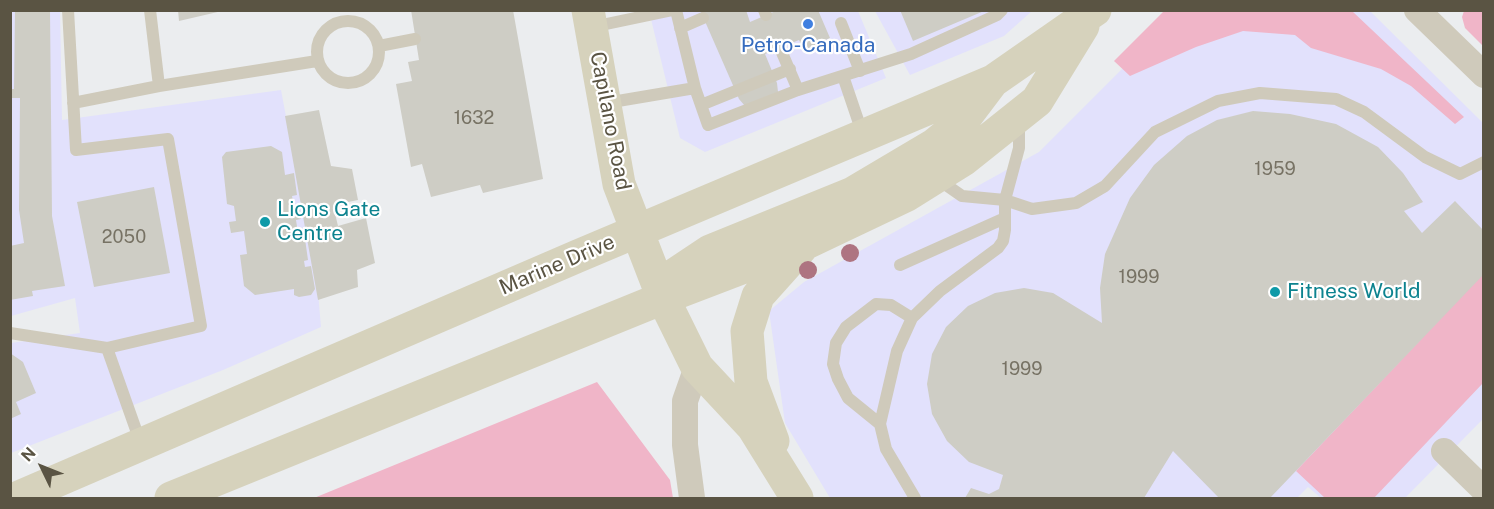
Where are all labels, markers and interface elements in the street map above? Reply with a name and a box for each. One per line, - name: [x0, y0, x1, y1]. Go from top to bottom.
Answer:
- marker: Petro-Canada: [801, 17, 815, 31]
- place label: Petro-Canada: [741, 33, 875, 59]
- street label: Capilano Road: [584, 50, 636, 192]
- house number: 1632: [454, 107, 494, 129]
- house number: 1959: [1254, 158, 1296, 180]
- place label: Lions Gate Centre: [277, 197, 380, 247]
- marker: Lions Gate Centre: [258, 215, 272, 229]
- house number: 2050: [102, 226, 146, 248]
- street label: Marine Drive: [495, 229, 619, 301]
- house number: 1999: [1119, 266, 1159, 288]
- place label: Fitness World: [1287, 279, 1421, 305]
- marker: Fitness World: [1268, 285, 1282, 299]
- house number: 1999: [1002, 358, 1042, 380]
- north arrow: [12, 437, 72, 497]
- text: N: [17, 443, 40, 465]

